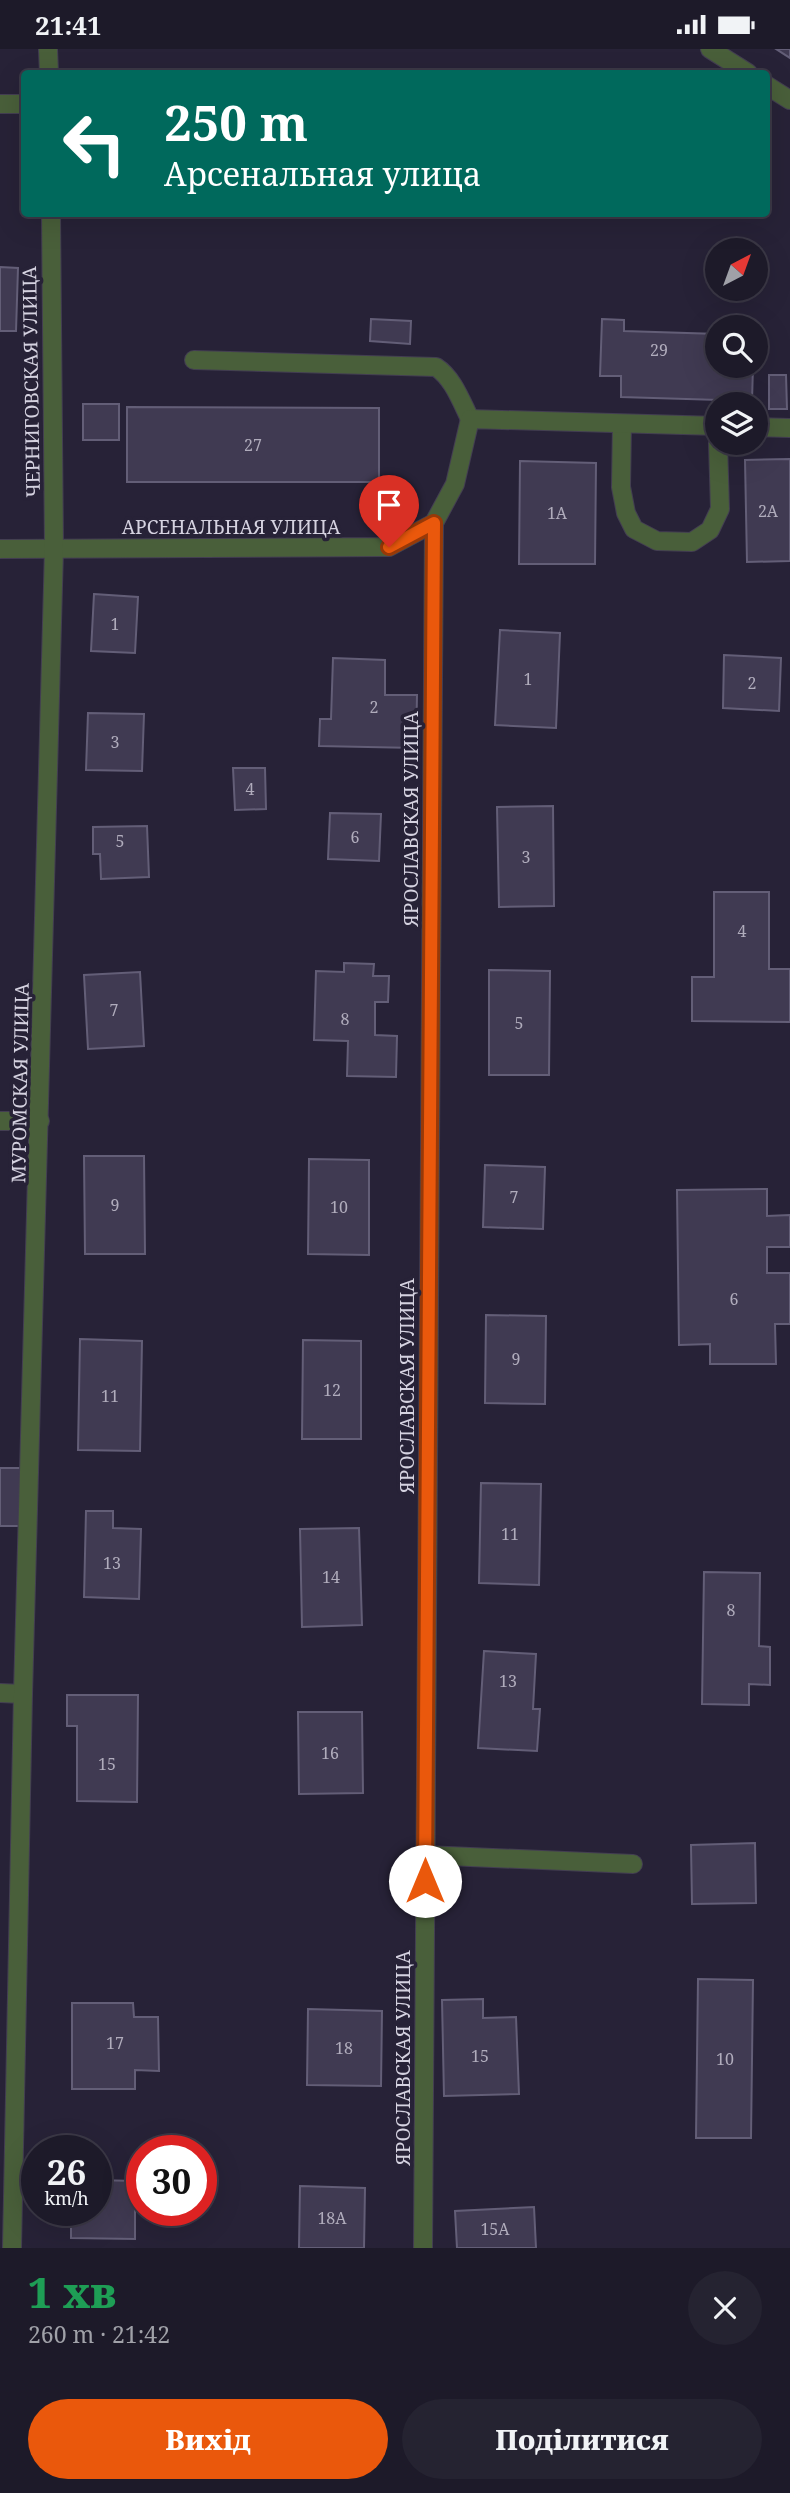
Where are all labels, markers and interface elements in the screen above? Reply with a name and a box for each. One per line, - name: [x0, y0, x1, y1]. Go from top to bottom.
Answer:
- text: 21:41: [35, 7, 102, 43]
- text: 250 m: [164, 89, 308, 155]
- icon: left: [49, 98, 140, 189]
- text: Арсенальная улица: [164, 152, 481, 195]
- north arrow: [705, 238, 768, 301]
- map controls: [705, 238, 768, 455]
- street label: ЧЕРНИГОВСКАЯ УЛИЦА: [16, 265, 46, 498]
- button: search: [705, 315, 768, 378]
- house number: 29: [650, 339, 668, 361]
- button: layers: [705, 392, 768, 455]
- house number: 27: [244, 434, 262, 456]
- pin: [359, 475, 419, 547]
- icon: arrive: [370, 486, 408, 524]
- house number: 2А: [758, 500, 779, 522]
- house number: 1А: [547, 502, 568, 524]
- street label: АРСЕНАЛЬНАЯ УЛИЦА: [122, 514, 341, 540]
- house number: 1: [111, 613, 119, 635]
- house number: 1: [524, 668, 532, 690]
- house number: 2: [748, 672, 756, 694]
- house number: 2: [370, 696, 378, 718]
- street label: ЯРОСЛАВСКАЯ УЛИЦА: [398, 711, 424, 928]
- house number: 3: [111, 731, 120, 753]
- house number: 4: [246, 778, 255, 800]
- house number: 6: [351, 826, 360, 848]
- house number: 5: [116, 830, 124, 852]
- house number: 3: [522, 846, 531, 868]
- house number: 4: [738, 920, 747, 942]
- street label: МУРОМСКАЯ УЛИЦА: [5, 982, 35, 1183]
- house number: 7: [110, 999, 119, 1021]
- house number: 8: [341, 1008, 350, 1030]
- house number: 5: [515, 1012, 523, 1034]
- house number: 7: [510, 1186, 519, 1208]
- house number: 9: [111, 1194, 119, 1216]
- house number: 10: [330, 1196, 348, 1218]
- street label: ЯРОСЛАВСКАЯ УЛИЦА: [394, 1278, 420, 1495]
- house number: 6: [730, 1288, 739, 1310]
- house number: 9: [512, 1348, 520, 1370]
- house number: 12: [323, 1379, 341, 1401]
- house number: 11: [101, 1385, 119, 1407]
- house number: 11: [501, 1523, 519, 1545]
- house number: 13: [103, 1552, 121, 1574]
- house number: 14: [322, 1566, 340, 1588]
- house number: 8: [727, 1599, 736, 1621]
- house number: 13: [499, 1670, 517, 1692]
- house number: 16: [321, 1742, 339, 1764]
- house number: 15: [98, 1753, 116, 1775]
- position arrow: [388, 1844, 462, 1918]
- street label: ЯРОСЛАВСКАЯ УЛИЦА: [390, 1950, 416, 2167]
- house number: 17: [106, 2032, 124, 2054]
- house number: 18: [335, 2037, 353, 2059]
- house number: 15: [471, 2045, 489, 2067]
- house number: 10: [716, 2048, 734, 2070]
- speed limit sign: 30: [126, 2135, 217, 2226]
- text: 26: [47, 2148, 86, 2195]
- text: km/h: [44, 2186, 89, 2210]
- house number: 18А: [317, 2207, 347, 2229]
- house number: 15А: [480, 2218, 510, 2240]
- text: 1 хв: [28, 2263, 116, 2320]
- button: close: [688, 2271, 762, 2345]
- text: 260 m · 21:42: [28, 2318, 170, 2350]
- button: Вихід: [28, 2399, 388, 2479]
- button: Поділитися: [402, 2399, 762, 2479]

